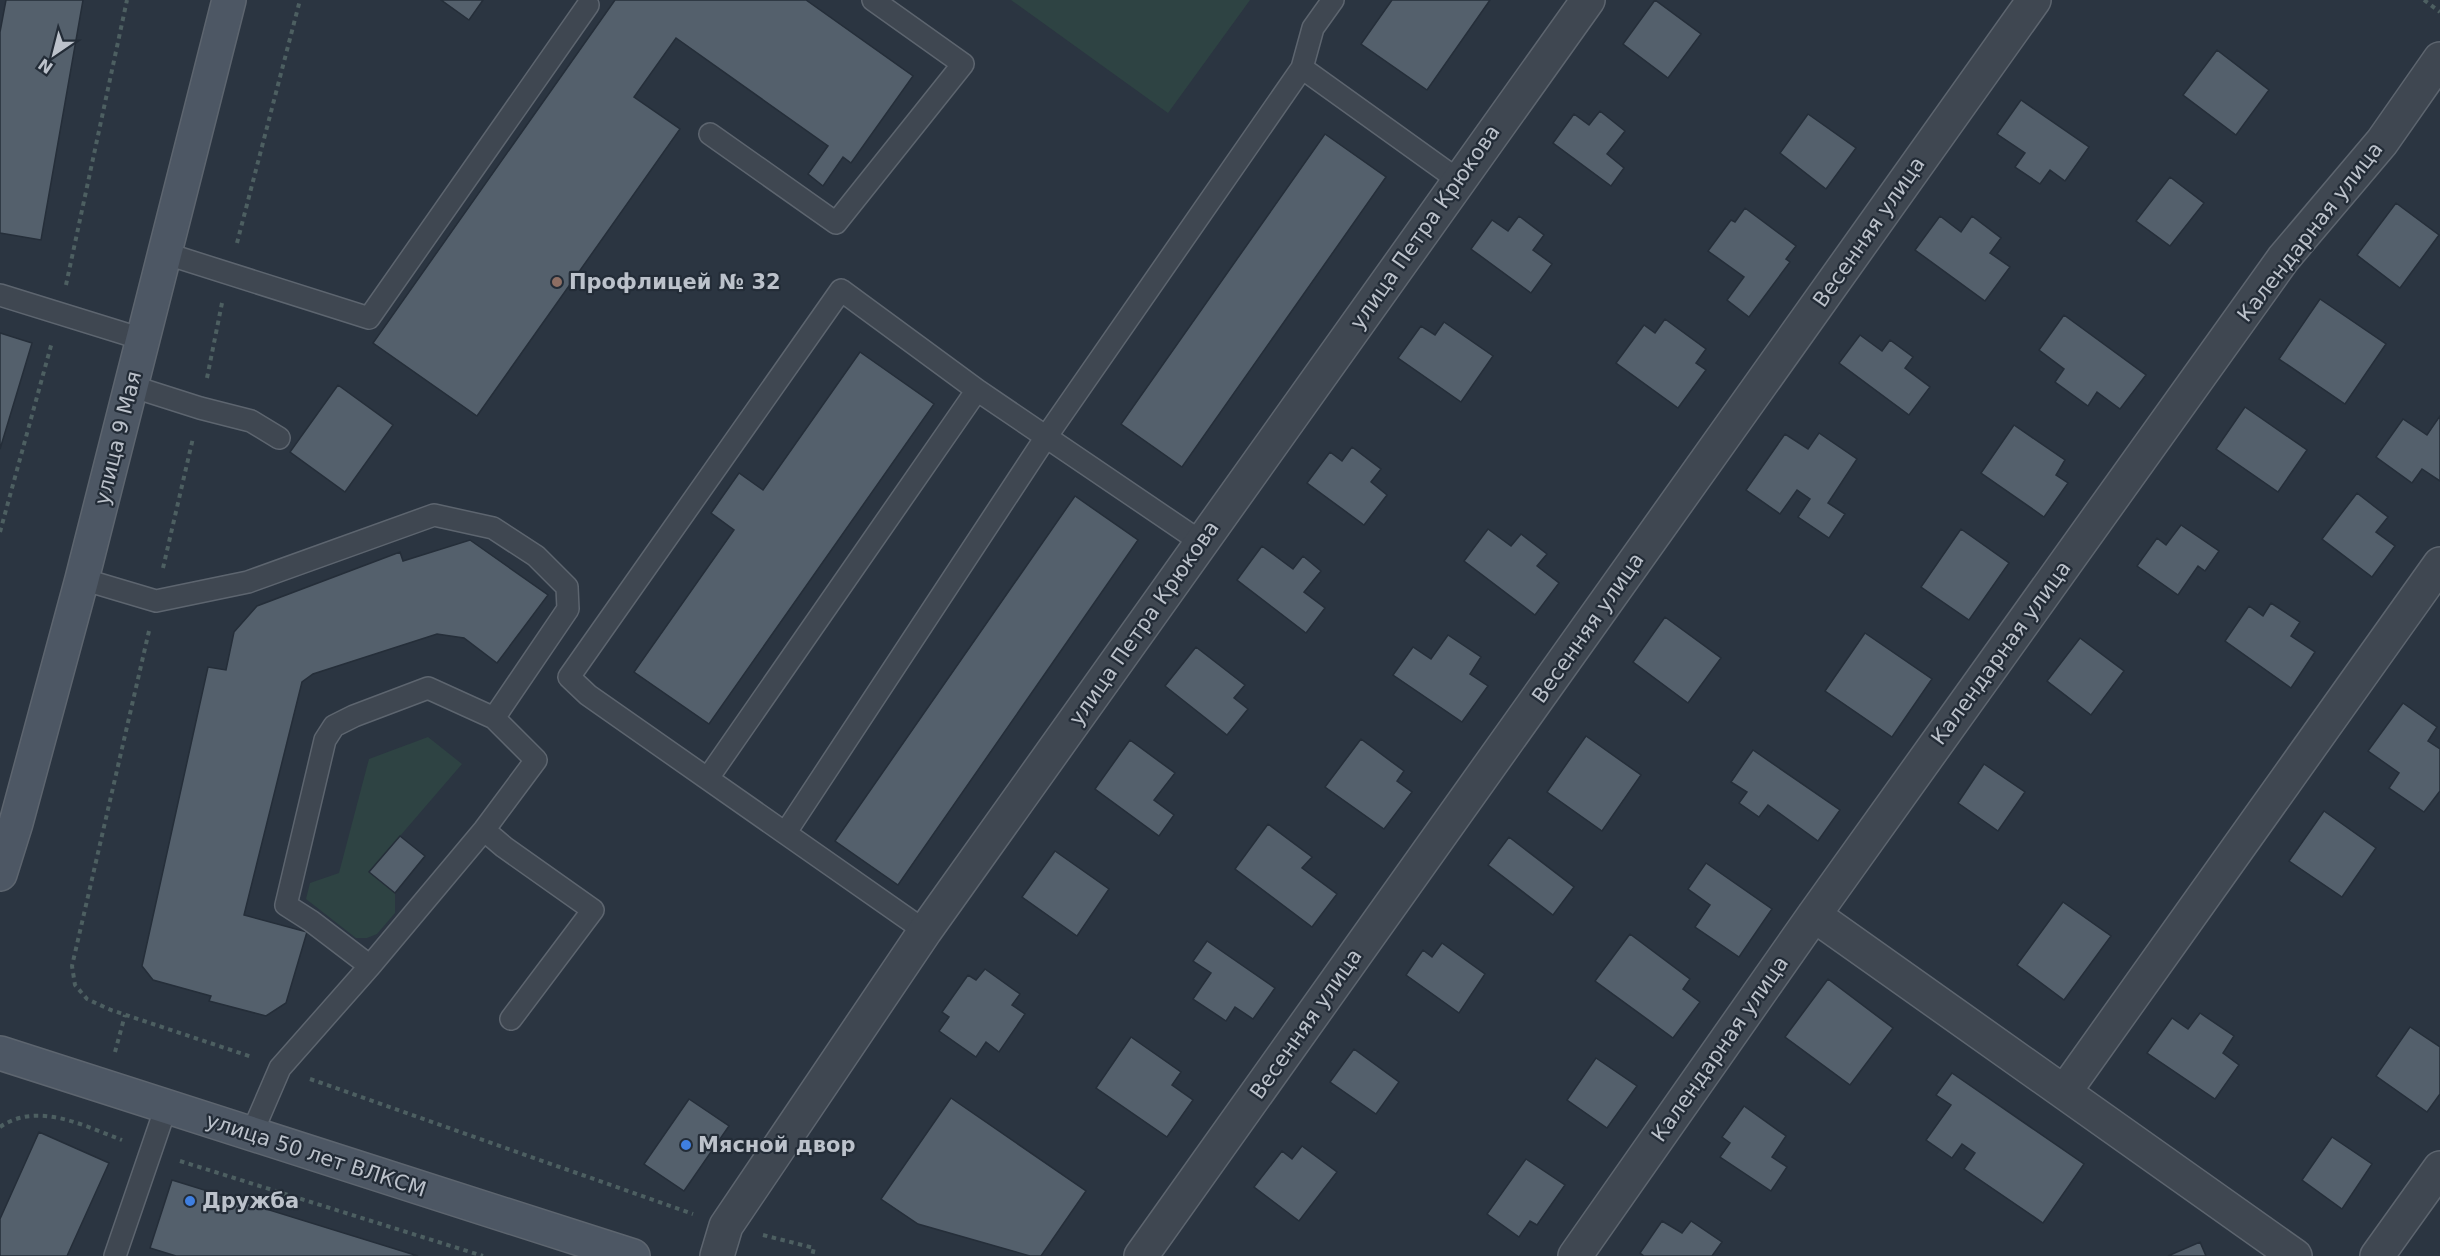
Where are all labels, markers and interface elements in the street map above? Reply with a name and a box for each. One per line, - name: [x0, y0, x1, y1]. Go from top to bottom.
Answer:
- north arrow: [24, 24, 84, 84]
- text: N: [35, 54, 57, 77]
- street label: улица Петра Крюкова: [1345, 120, 1505, 334]
- street label: Календарная улица: [2232, 137, 2388, 327]
- street label: Весенняя улица: [1808, 152, 1930, 312]
- place label: Профлицей № 32: [569, 270, 781, 294]
- marker: Профлицей № 32: [550, 275, 564, 289]
- street label: улица 9 Мая: [90, 369, 146, 507]
- street label: улица Петра Крюкова: [1064, 516, 1224, 730]
- street label: Весенняя улица: [1527, 548, 1649, 708]
- street label: Календарная улица: [1926, 556, 2076, 750]
- street label: Весенняя улица: [1245, 944, 1367, 1104]
- street label: Календарная улица: [1647, 952, 1793, 1146]
- street label: улица 50 лет ВЛКСМ: [203, 1108, 429, 1202]
- place label: Мясной двор: [698, 1133, 856, 1157]
- marker: Мясной двор: [679, 1138, 693, 1152]
- place label: Дружба: [202, 1189, 299, 1213]
- marker: Дружба: [183, 1194, 197, 1208]

